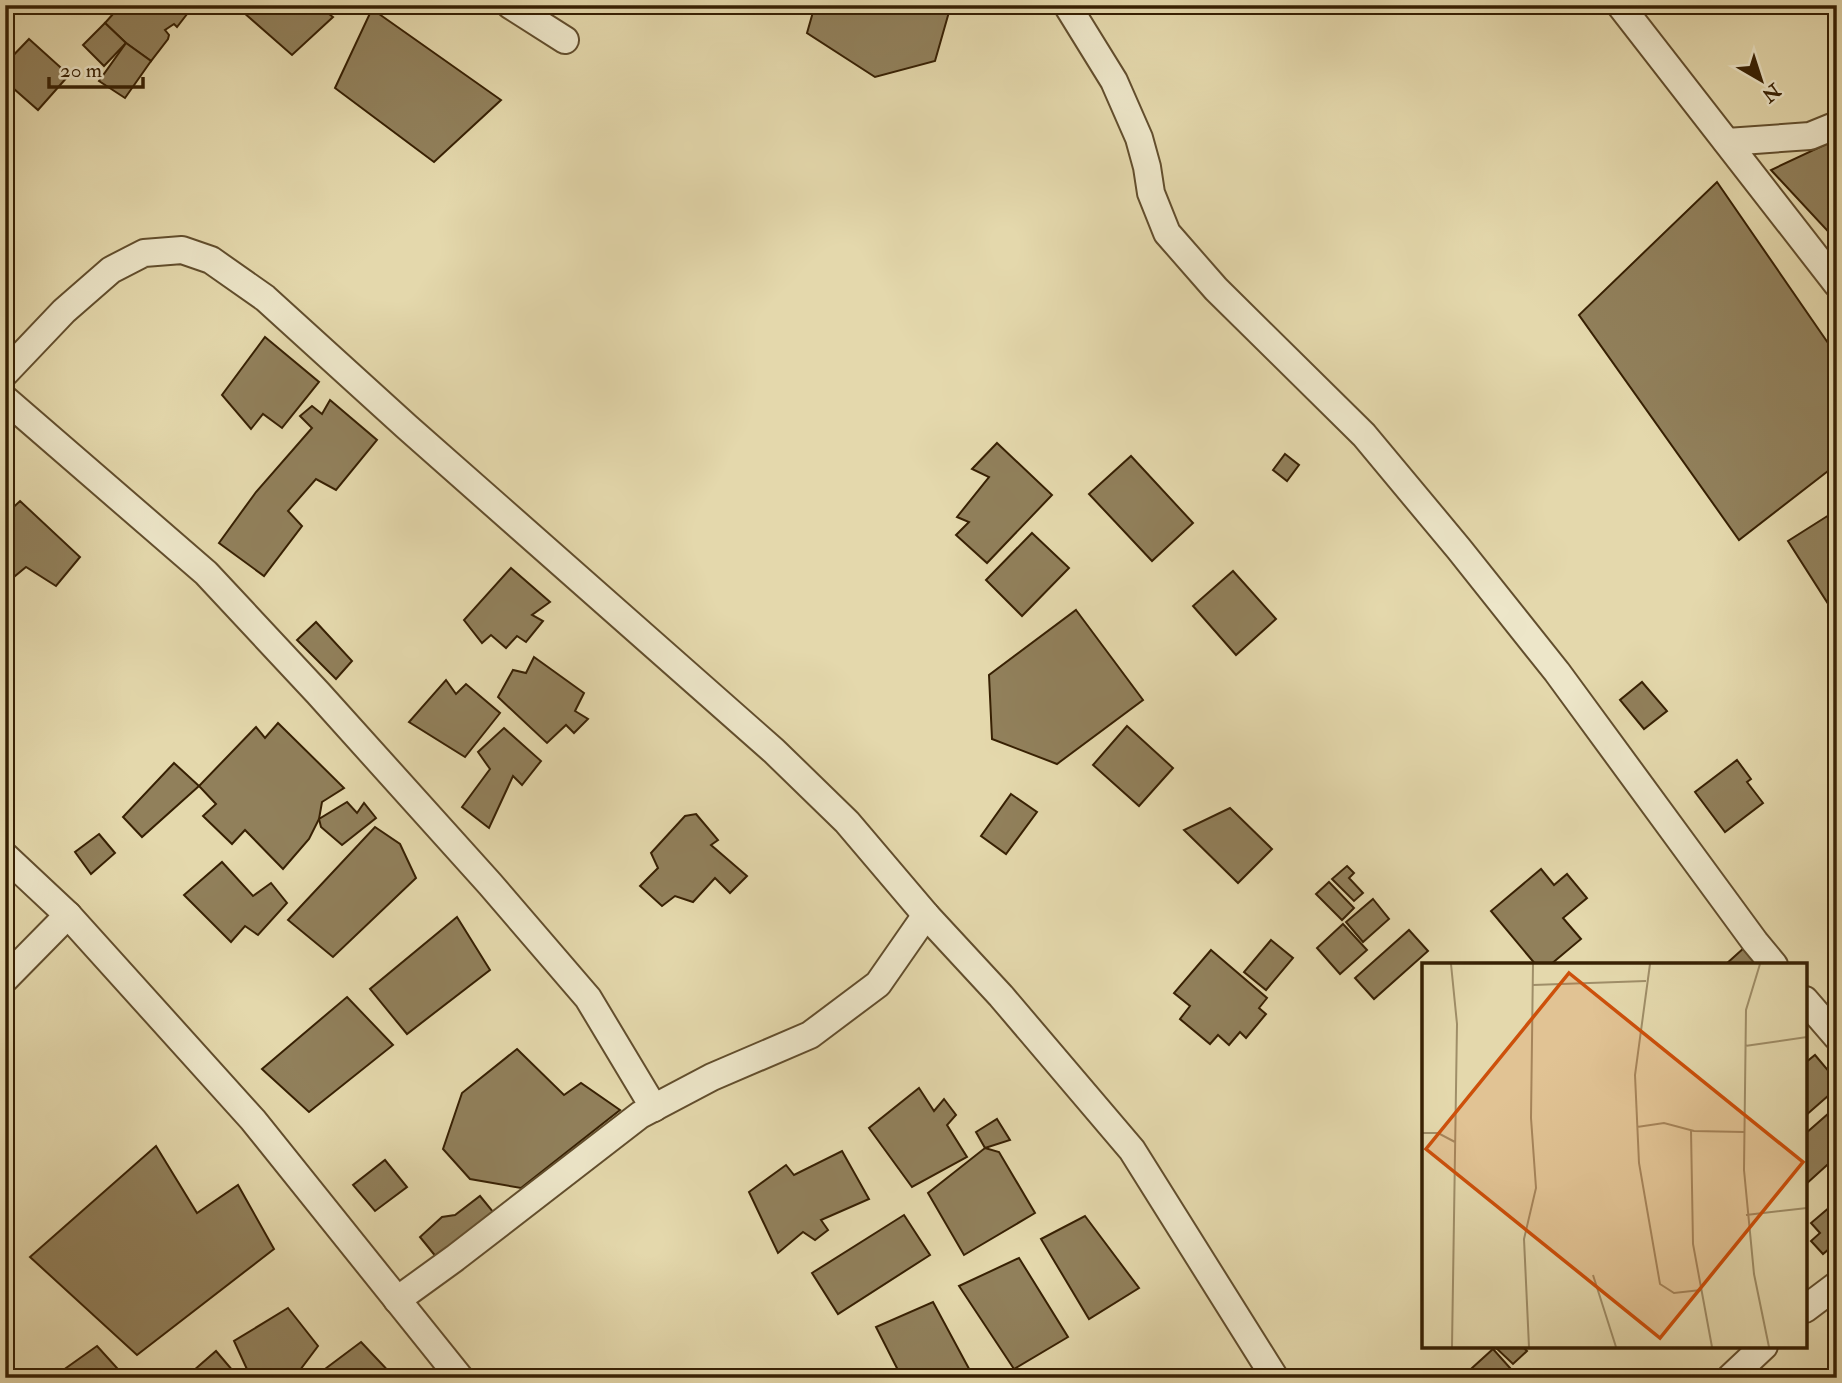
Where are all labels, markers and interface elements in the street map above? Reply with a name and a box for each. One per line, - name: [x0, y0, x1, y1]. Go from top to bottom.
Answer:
- scale bar: [49, 46, 144, 90]
- north arrow: [1727, 46, 1797, 116]
- text: 20 m: [60, 57, 102, 84]
- text: N: [1756, 77, 1786, 108]
- inset map: [1422, 963, 1807, 1348]

